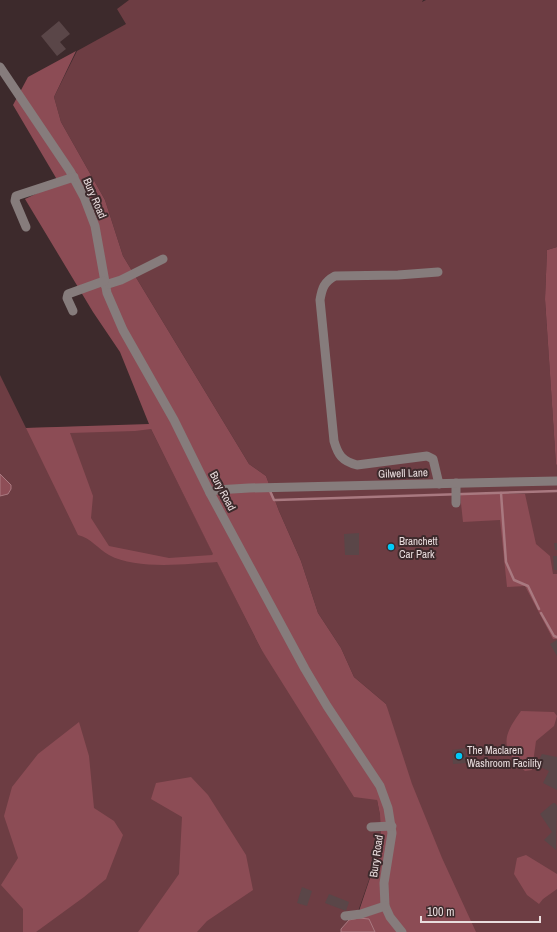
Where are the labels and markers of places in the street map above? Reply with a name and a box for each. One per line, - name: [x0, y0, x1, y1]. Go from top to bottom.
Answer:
- place label: Branchett Car Park: [399, 534, 438, 561]
- marker: Branchett Car Park: [386, 542, 396, 552]
- place label: The Maclaren Washroom Facility: [467, 743, 542, 770]
- marker: The Maclaren Washroom Facility: [454, 751, 464, 761]

